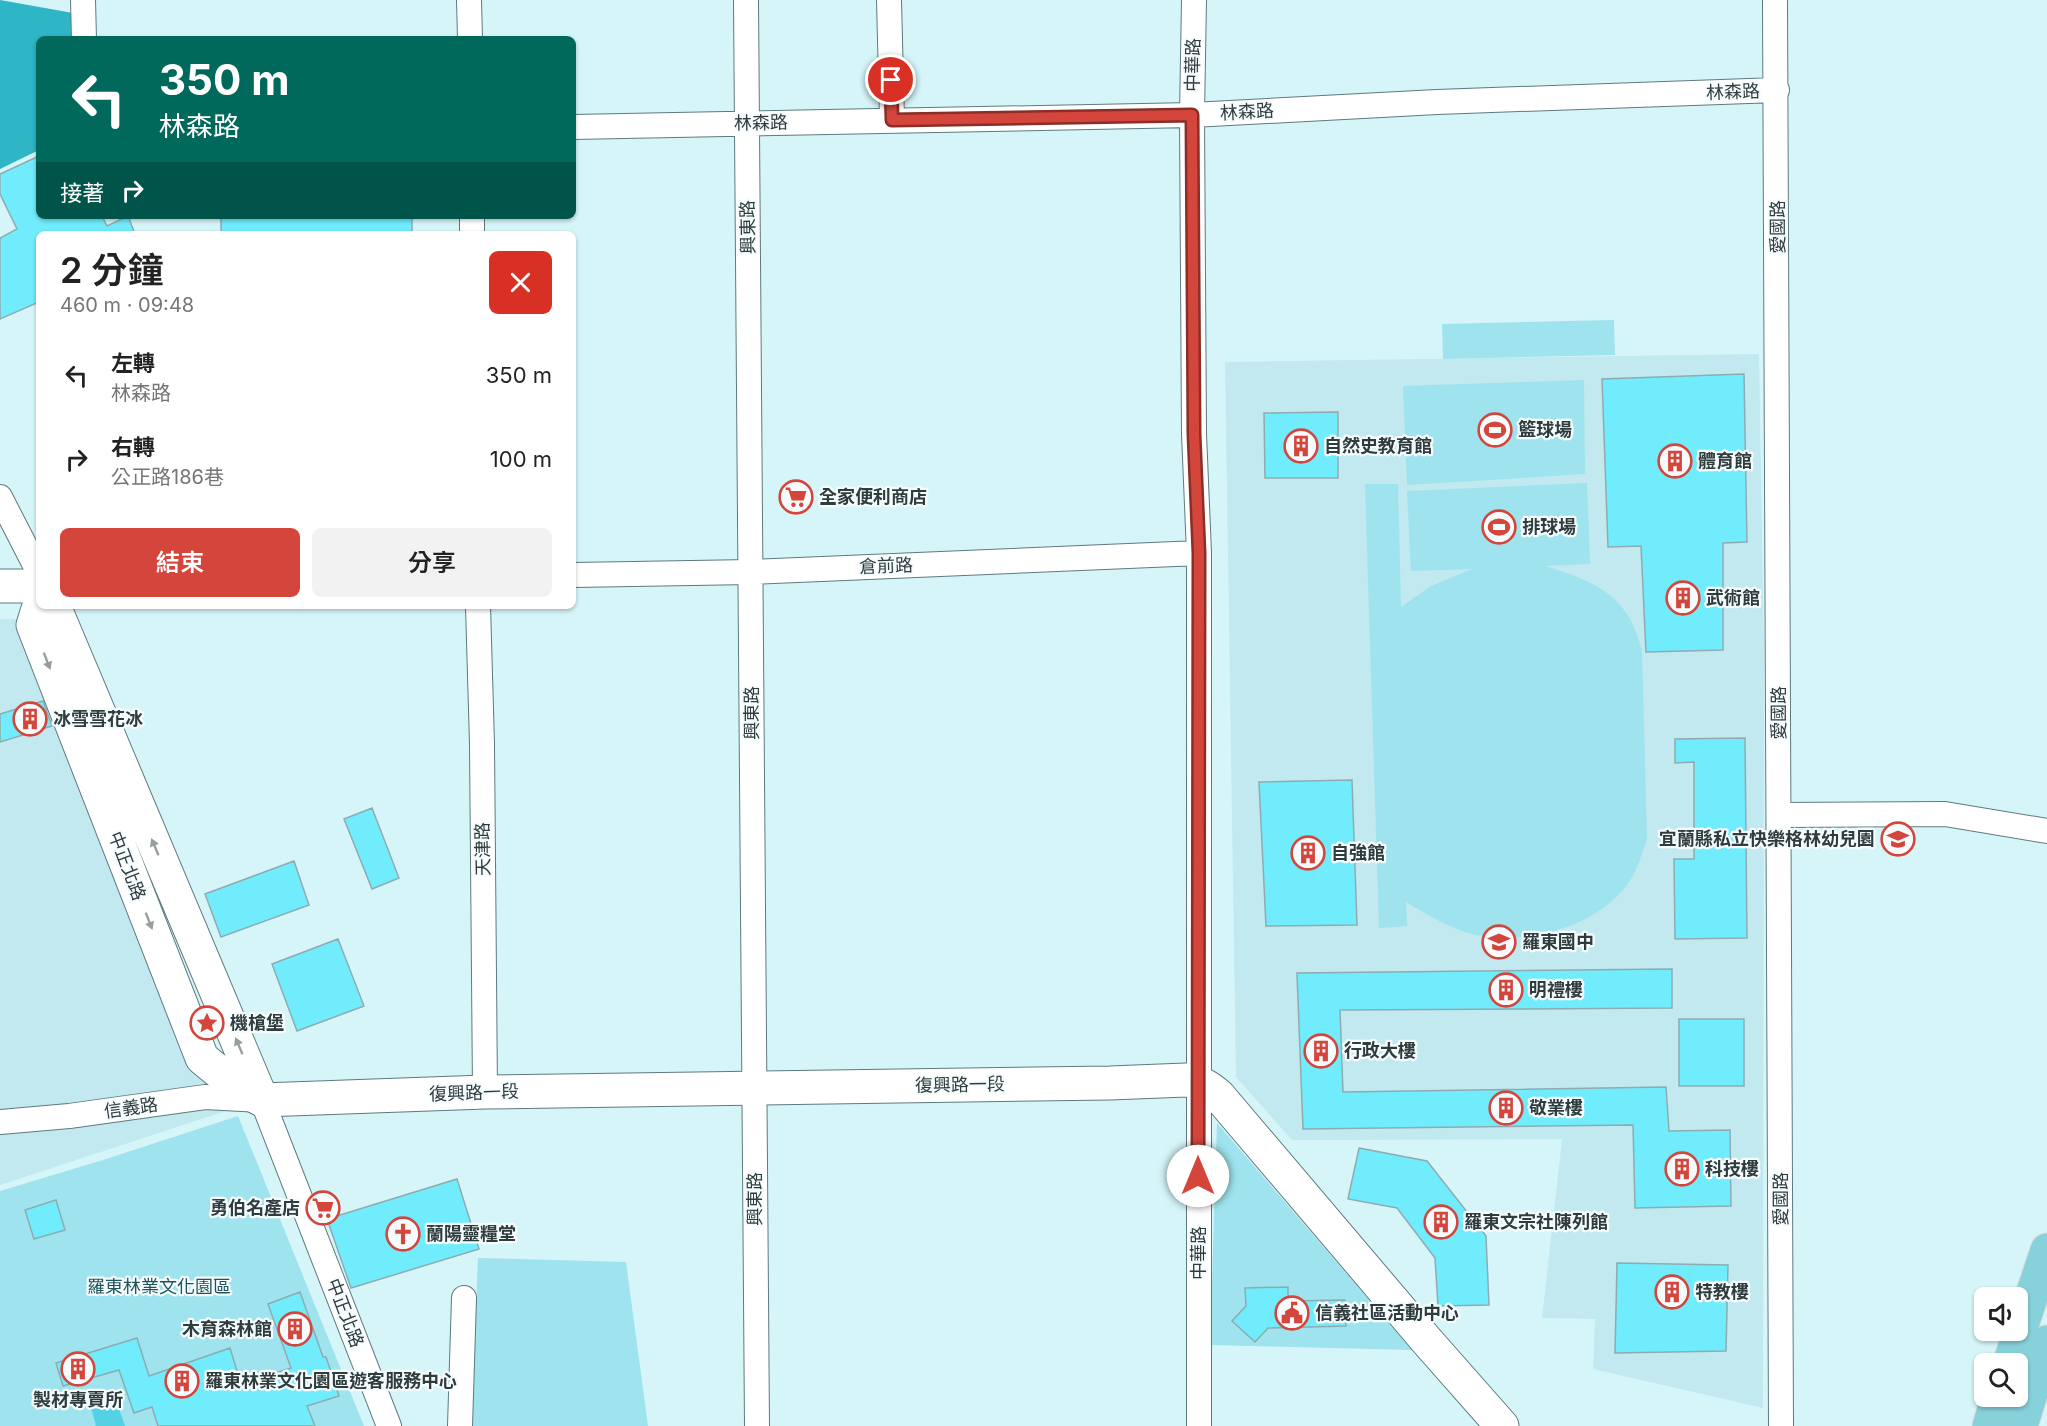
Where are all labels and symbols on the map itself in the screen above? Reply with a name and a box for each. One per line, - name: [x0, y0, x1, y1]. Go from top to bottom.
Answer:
- street label: 中華路: [1182, 38, 1203, 92]
- pin: [865, 54, 916, 105]
- street label: 林森路: [1706, 80, 1760, 103]
- street label: 林森路: [1219, 100, 1274, 123]
- street label: 林森路: [734, 112, 788, 133]
- street label: 興東路: [737, 200, 758, 254]
- street label: 愛國路: [1767, 200, 1788, 254]
- sports icon: 籃球場: [1477, 412, 1513, 448]
- place label: 籃球場: [1518, 419, 1572, 440]
- building icon: 自然史教育館: [1283, 428, 1319, 464]
- place label: 自然史教育館: [1324, 435, 1432, 456]
- building icon: 體育館: [1657, 443, 1693, 479]
- place label: 體育館: [1698, 450, 1752, 471]
- supermarket icon: 全家便利商店: [778, 479, 814, 515]
- place label: 全家便利商店: [819, 486, 927, 507]
- sports icon: 排球場: [1481, 509, 1517, 545]
- place label: 排球場: [1522, 516, 1576, 537]
- street label: 倉前路: [859, 554, 913, 577]
- building icon: 武術館: [1665, 580, 1701, 616]
- place label: 武術館: [1706, 587, 1760, 608]
- one-way arrow: [43, 652, 52, 670]
- street label: 興東路: [741, 686, 762, 740]
- street label: 愛國路: [1768, 686, 1789, 740]
- building icon: 冰雪雪花冰: [12, 701, 48, 737]
- place label: 冰雪雪花冰: [53, 708, 143, 729]
- school or university icon: 宜蘭縣私立快樂格林幼兒園: [1880, 821, 1916, 857]
- street label: 天津路: [472, 822, 493, 876]
- street label: 中正北路: [105, 828, 150, 903]
- place label: 宜蘭縣私立快樂格林幼兒園: [1659, 828, 1875, 849]
- building icon: 自強館: [1290, 835, 1326, 871]
- one-way arrow: [150, 838, 160, 856]
- place label: 自強館: [1331, 842, 1385, 863]
- one-way arrow: [144, 912, 154, 930]
- school or university icon: 羅東國中: [1481, 924, 1517, 960]
- place label: 羅東國中: [1522, 931, 1594, 952]
- building icon: 明禮樓: [1488, 972, 1524, 1008]
- place label: 明禮樓: [1529, 979, 1583, 1000]
- place icon: 機槍堡: [189, 1005, 225, 1041]
- place label: 機槍堡: [230, 1012, 284, 1033]
- building icon: 行政大樓: [1303, 1033, 1339, 1069]
- one-way arrow: [234, 1037, 244, 1055]
- place label: 行政大樓: [1344, 1040, 1416, 1061]
- street label: 復興路一段: [915, 1073, 1005, 1096]
- street label: 復興路一段: [429, 1080, 519, 1105]
- building icon: 敬業樓: [1488, 1090, 1524, 1126]
- street label: 信義路: [103, 1093, 159, 1122]
- place label: 敬業樓: [1529, 1097, 1583, 1118]
- position arrow: [1166, 1144, 1230, 1208]
- building icon: 科技樓: [1664, 1151, 1700, 1187]
- place label: 科技樓: [1705, 1158, 1759, 1179]
- street label: 興東路: [744, 1172, 765, 1226]
- street label: 愛國路: [1770, 1172, 1791, 1226]
- supermarket icon: 勇伯名產店: [305, 1190, 341, 1226]
- place label: 勇伯名產店: [210, 1197, 300, 1218]
- building icon: 羅東文宗社陳列館: [1423, 1204, 1459, 1240]
- place label: 羅東文宗社陳列館: [1464, 1211, 1608, 1232]
- church icon: 蘭陽靈糧堂: [385, 1216, 421, 1252]
- place label: 蘭陽靈糧堂: [426, 1223, 516, 1244]
- street label: 中華路: [1188, 1226, 1209, 1280]
- building icon: 特教樓: [1654, 1274, 1690, 1310]
- street label: 中正北路: [323, 1275, 368, 1350]
- park label: 羅東林業文化園區: [87, 1276, 231, 1297]
- place label: 特教樓: [1695, 1281, 1749, 1302]
- public building icon: 信義社區活動中心: [1274, 1295, 1310, 1331]
- place label: 信義社區活動中心: [1315, 1302, 1459, 1323]
- building icon: 木育森林館: [277, 1311, 313, 1347]
- place label: 木育森林館: [182, 1318, 272, 1339]
- building icon: 製材專賣所: [60, 1351, 96, 1387]
- building icon: 羅東林業文化園區遊客服務中心: [164, 1363, 200, 1399]
- place label: 羅東林業文化園區遊客服務中心: [205, 1370, 457, 1391]
- place label: 製材專賣所: [33, 1389, 123, 1410]

